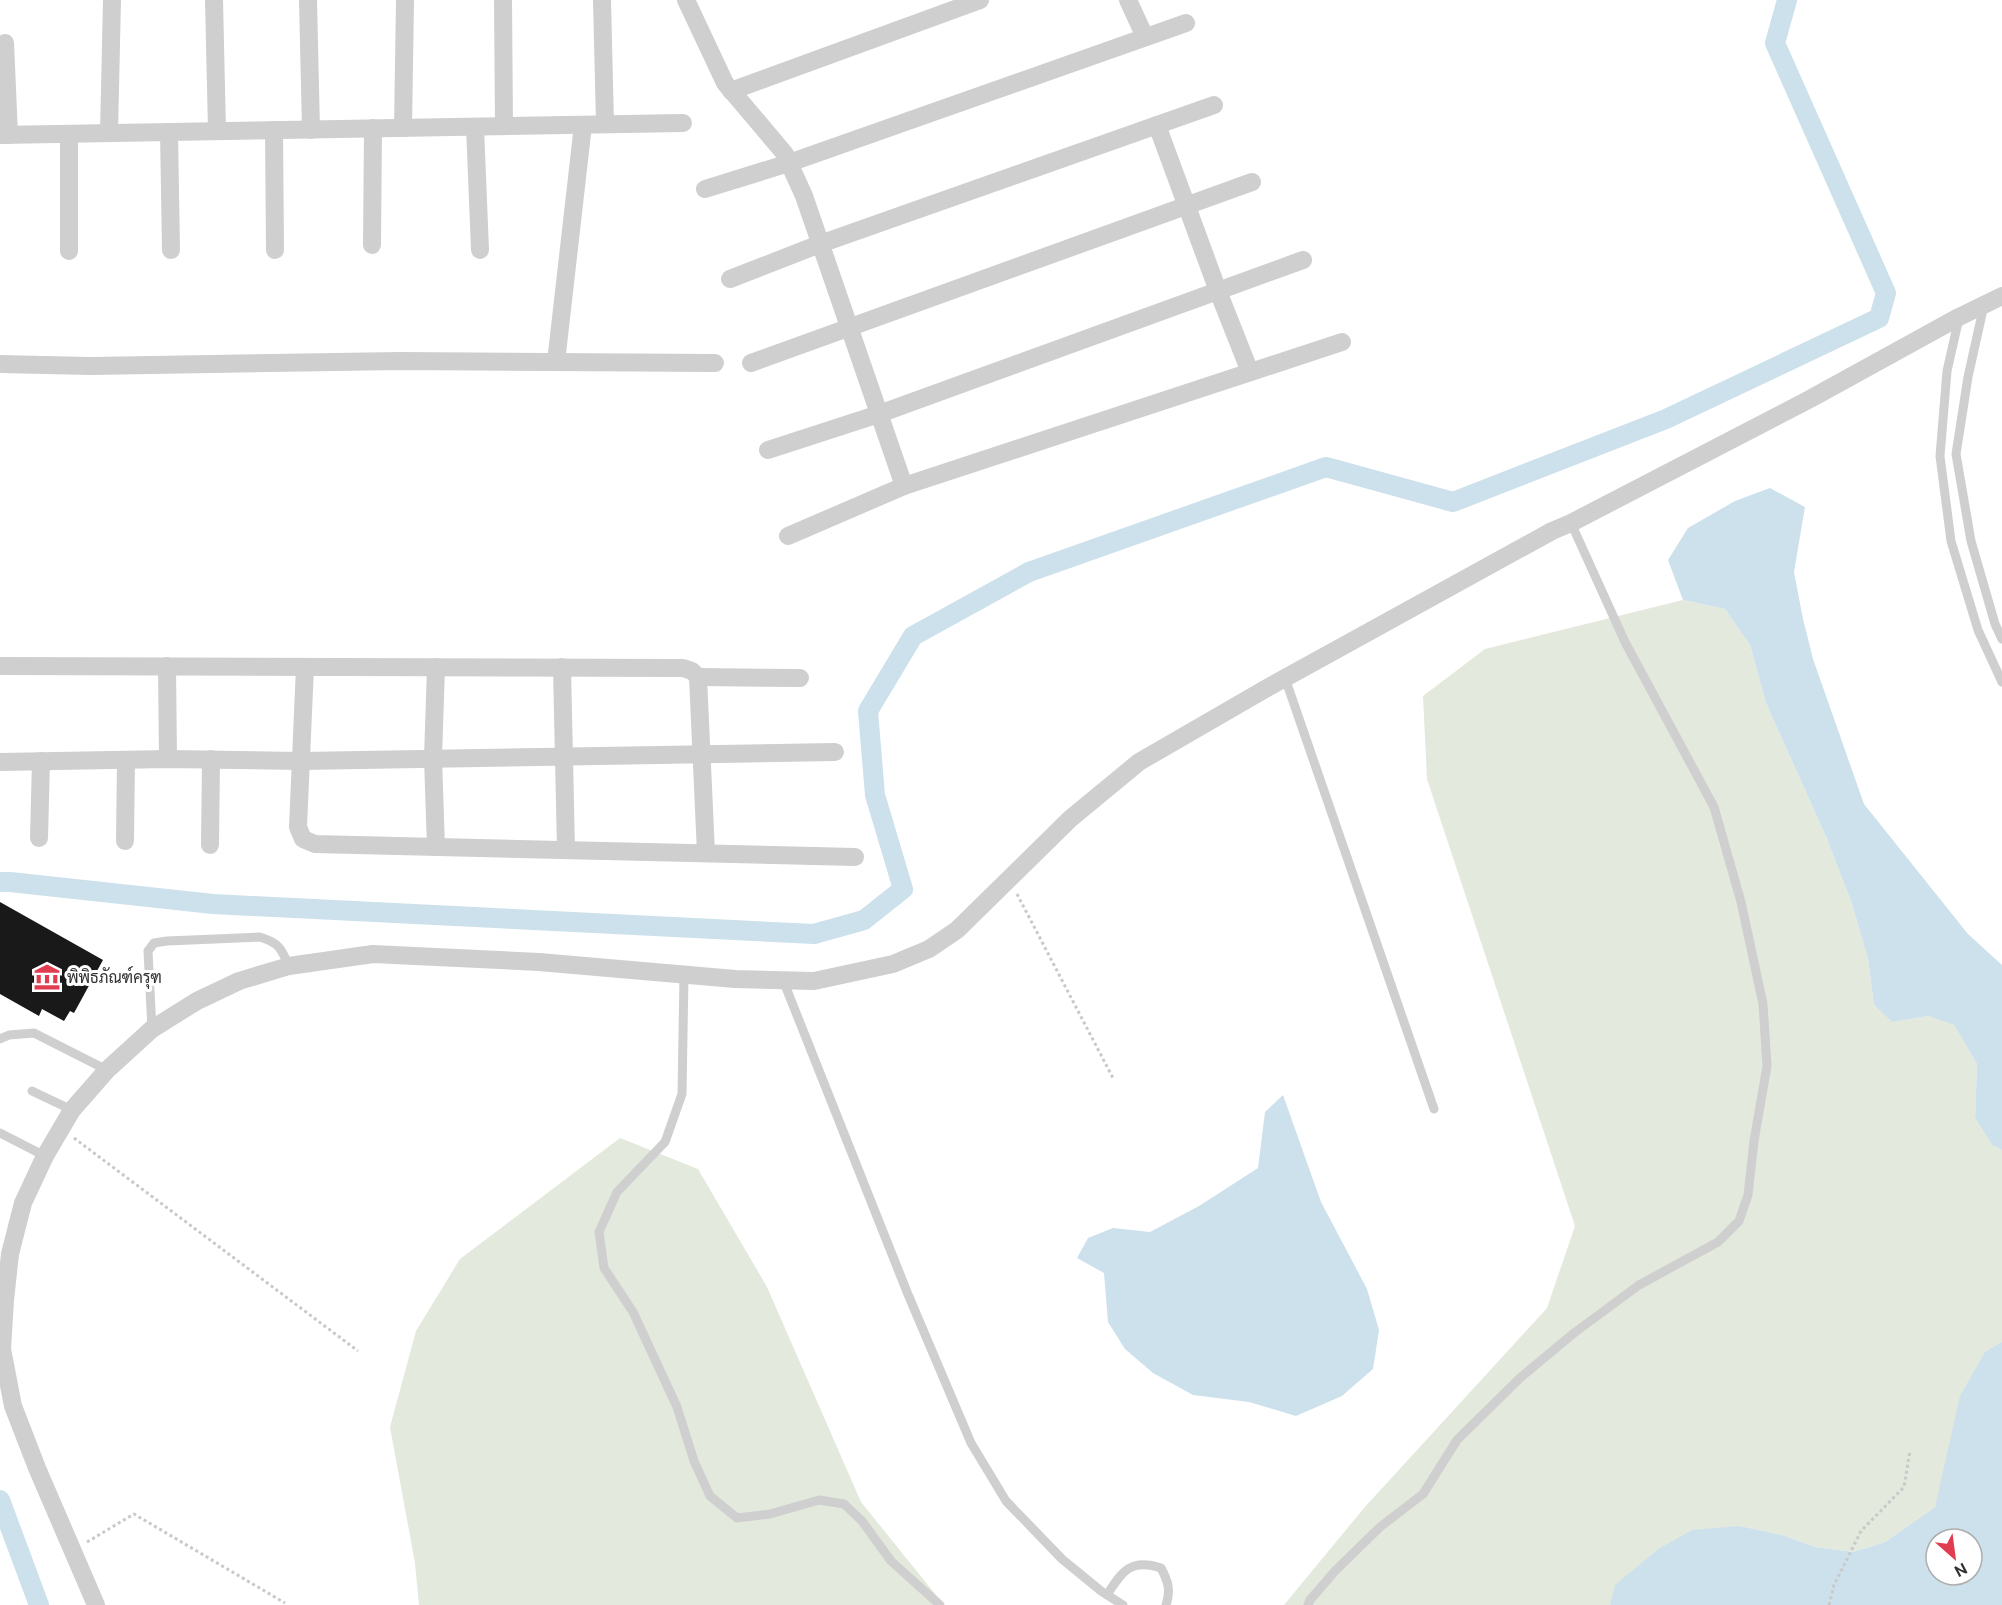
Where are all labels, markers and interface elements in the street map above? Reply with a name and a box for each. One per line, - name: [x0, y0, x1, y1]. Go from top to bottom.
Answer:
- museum icon: พิพิธภัณฑ์ครุฑ: [32, 962, 62, 992]
- place label: พิพิธภัณฑ์ครุฑ: [67, 965, 162, 989]
- north arrow: [1924, 1527, 1984, 1587]
- text: N: [1952, 1559, 1971, 1581]

